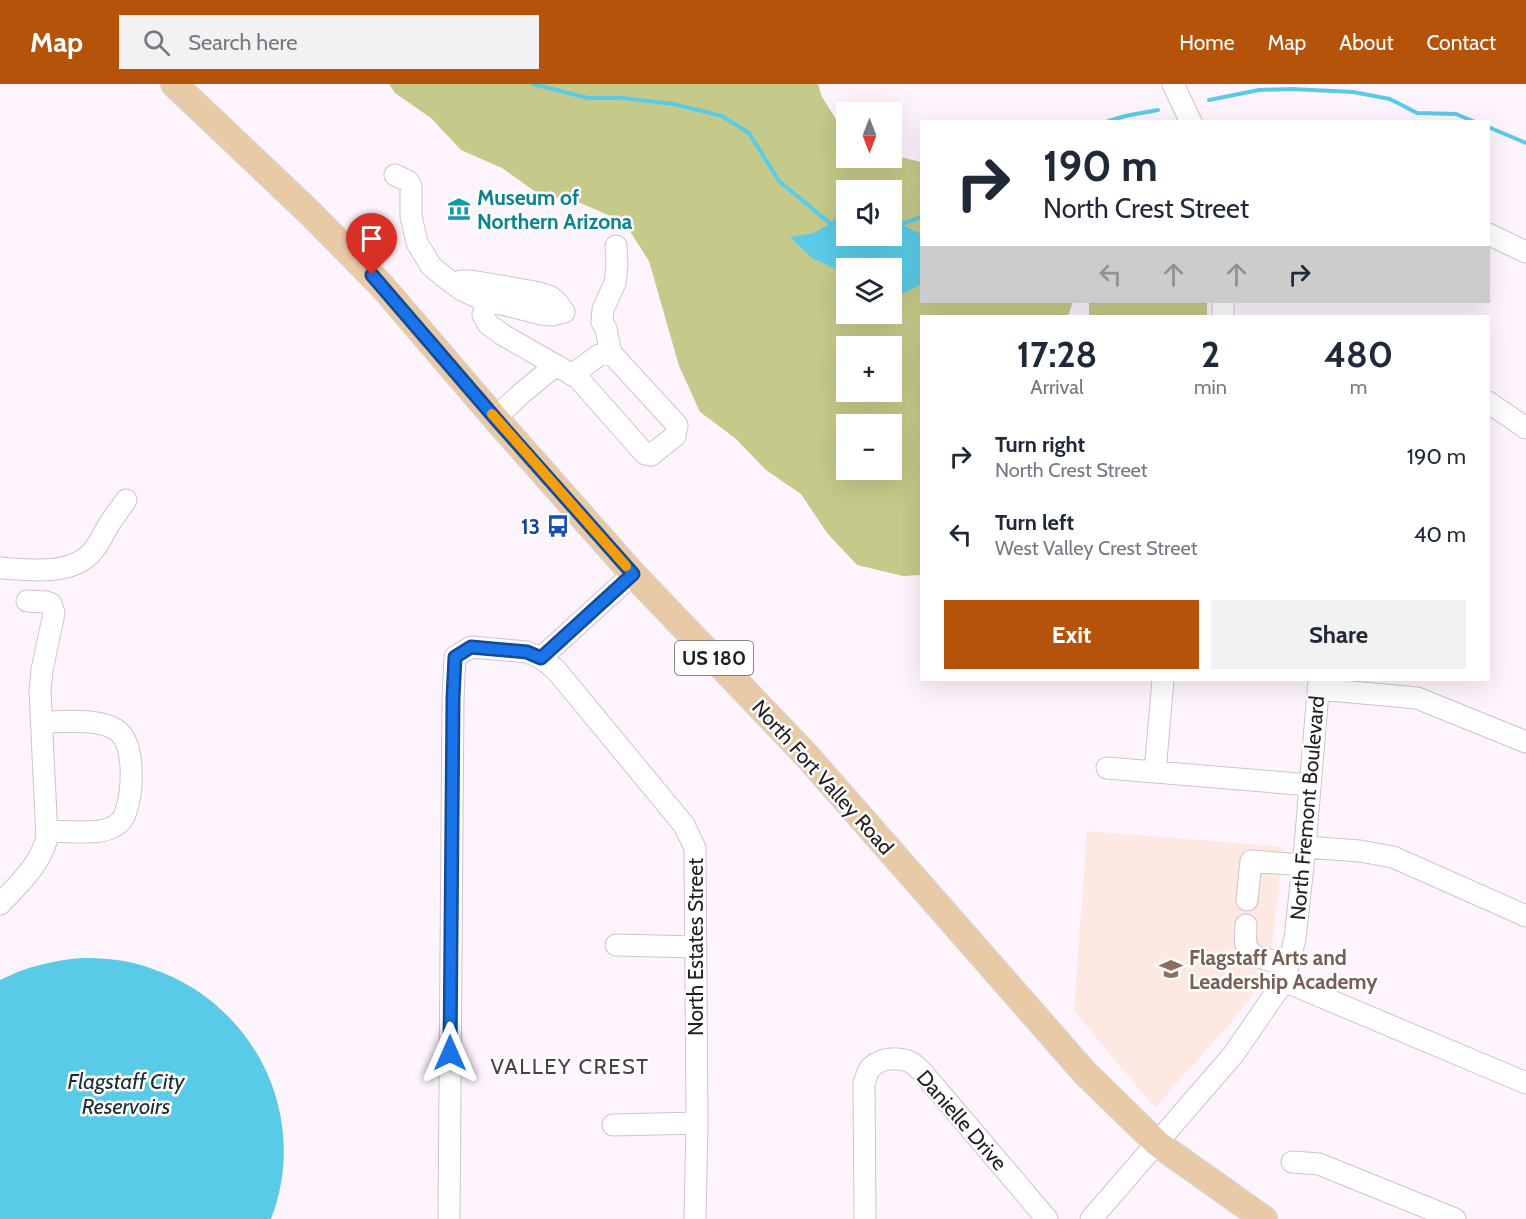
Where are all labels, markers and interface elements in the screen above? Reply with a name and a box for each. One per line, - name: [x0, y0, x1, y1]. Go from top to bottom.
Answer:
- search box: [119, 15, 539, 69]
- text: Map: [30, 25, 83, 59]
- icon: search: [140, 26, 173, 59]
- text: Search here: [188, 29, 297, 56]
- text: Home: [1179, 30, 1235, 55]
- text: Map: [1268, 30, 1306, 55]
- text: About: [1339, 30, 1393, 55]
- text: Contact: [1426, 30, 1496, 55]
- north arrow: [836, 102, 902, 168]
- map controls: [836, 102, 902, 480]
- text: 190 m: [1043, 140, 1158, 192]
- icon: right: [944, 144, 1022, 222]
- button: sound: [836, 180, 902, 246]
- place label: Museum of Northern Arizona: [477, 185, 633, 234]
- text: North Crest Street: [1043, 192, 1249, 225]
- museum icon: Museum of Northern Arizona: [446, 196, 472, 222]
- pin: [346, 213, 397, 275]
- icon: arrive: [355, 222, 388, 255]
- button: layers: [836, 258, 902, 324]
- icon: left: [1094, 258, 1127, 291]
- icon: ahead: [1157, 258, 1190, 291]
- icon: ahead: [1220, 258, 1253, 291]
- icon: right: [1283, 258, 1316, 291]
- text: 17:28: [1017, 332, 1097, 376]
- text: 2: [1201, 332, 1220, 376]
- text: 480: [1324, 332, 1393, 376]
- button: +: [836, 336, 902, 402]
- text: Arrival: [1030, 375, 1084, 399]
- text: min: [1194, 375, 1227, 399]
- text: m: [1350, 375, 1367, 399]
- button: −: [836, 414, 902, 480]
- text: Turn right: [995, 431, 1085, 458]
- icon: right: [944, 440, 977, 473]
- text: 190 m: [1407, 443, 1466, 470]
- text: North Crest Street: [995, 458, 1148, 482]
- text: Turn left: [995, 509, 1074, 536]
- bus stop icon: 13: [545, 513, 571, 539]
- place label: 13: [521, 514, 540, 539]
- icon: left: [944, 518, 977, 551]
- text: 40 m: [1414, 521, 1466, 548]
- text: West Valley Crest Street: [995, 536, 1197, 560]
- button: Exit: [944, 600, 1199, 669]
- button: Share: [1211, 600, 1466, 669]
- road number: US 180: [675, 641, 753, 675]
- street label: North Fort Valley Road: [747, 695, 899, 859]
- street label: North Fremont Boulevard: [1285, 695, 1329, 921]
- street label: North Estates Street: [683, 858, 708, 1036]
- place label: Flagstaff Arts and Leadership Academy: [1189, 945, 1378, 994]
- school or university icon: Flagstaff Arts and Leadership Academy: [1158, 956, 1184, 982]
- position arrow: [418, 1021, 482, 1085]
- district label: VALLEY CREST: [490, 1053, 650, 1080]
- street label: Danielle Drive: [912, 1065, 1012, 1175]
- water label: Flagstaff City Reservoirs: [67, 1068, 185, 1120]

